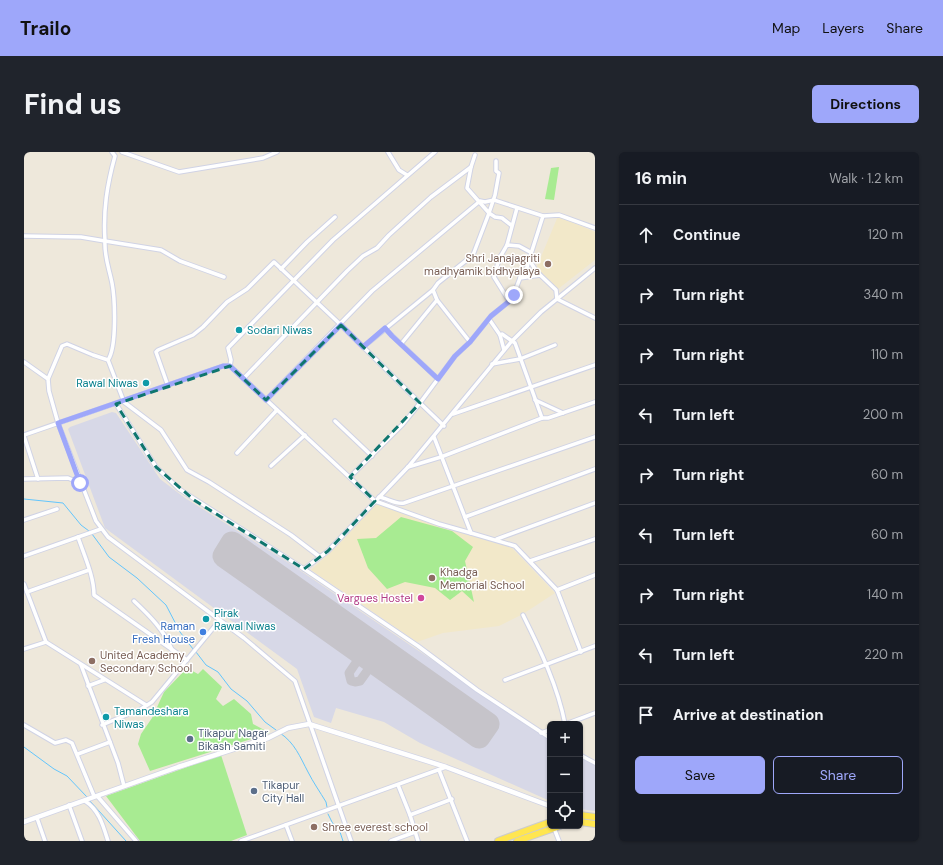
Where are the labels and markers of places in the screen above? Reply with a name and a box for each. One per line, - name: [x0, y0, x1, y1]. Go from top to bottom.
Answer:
- place label: Shri Janajagriti madhyamik bidhyalaya: [424, 251, 540, 278]
- marker: Shri Janajagriti madhyamik bidhyalaya: [543, 259, 553, 269]
- place label: Sodari Niwas: [247, 323, 312, 337]
- marker: Sodari Niwas: [234, 325, 244, 335]
- place label: Rawal Niwas: [76, 376, 138, 390]
- marker: Rawal Niwas: [141, 378, 151, 388]
- place label: Khadga Memorial School: [440, 565, 524, 592]
- marker: Khadga Memorial School: [427, 573, 437, 583]
- place label: Vargues Hostel: [337, 591, 413, 605]
- marker: Vargues Hostel: [416, 593, 426, 603]
- place label: Pirak Rawal Niwas: [214, 606, 276, 633]
- marker: Pirak Rawal Niwas: [201, 614, 211, 624]
- place label: Raman Fresh House: [132, 619, 195, 646]
- marker: Raman Fresh House: [198, 627, 208, 637]
- place label: United Academy Secondary School: [100, 648, 192, 675]
- marker: United Academy Secondary School: [87, 656, 97, 666]
- place label: Tamandeshara Niwas: [114, 704, 188, 731]
- marker: Tamandeshara Niwas: [101, 712, 111, 722]
- place label: Tikapur Nagar Bikash Samiti: [198, 726, 268, 753]
- marker: Tikapur Nagar Bikash Samiti: [185, 734, 195, 744]
- place label: Tikapur City Hall: [262, 778, 304, 805]
- marker: Tikapur City Hall: [249, 786, 259, 796]
- place label: Shree everest school: [322, 820, 428, 834]
- marker: Shree everest school: [309, 822, 319, 832]

